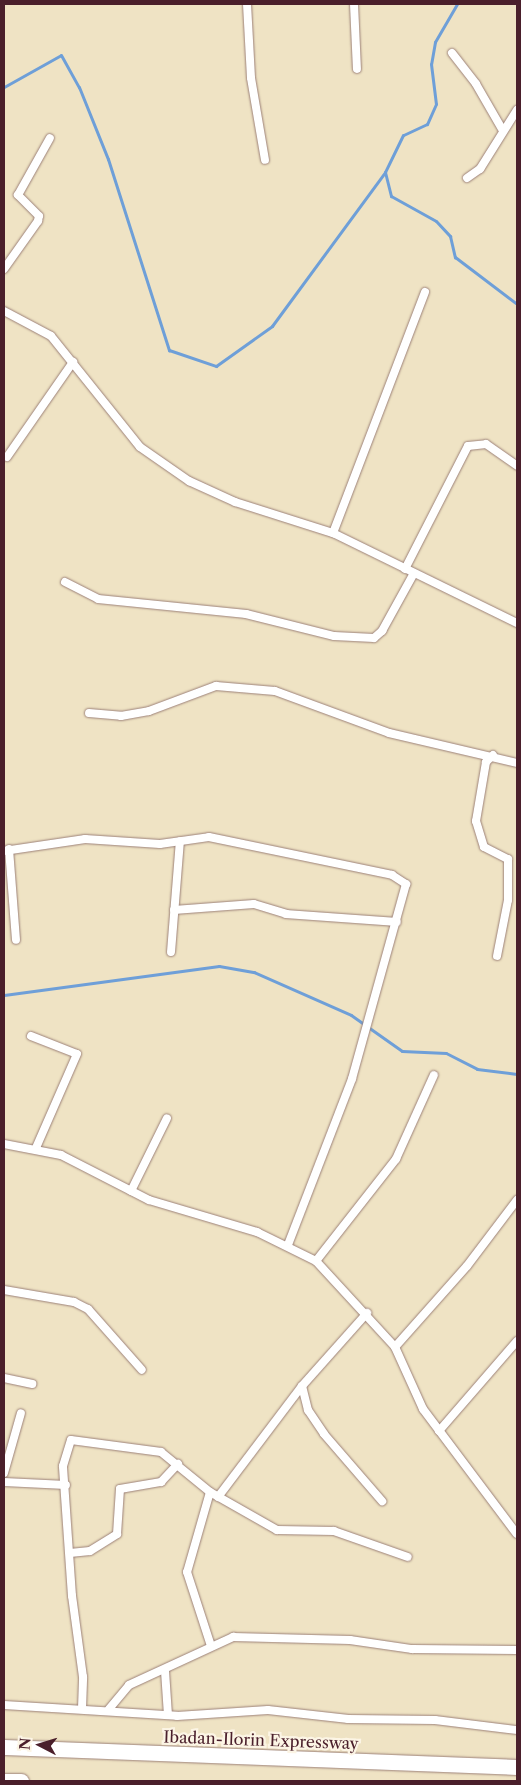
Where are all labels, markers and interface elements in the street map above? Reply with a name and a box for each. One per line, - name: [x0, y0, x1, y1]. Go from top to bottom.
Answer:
- north arrow: [15, 1720, 65, 1770]
- street label: Ibadan-Ilorin Expressway: [163, 1727, 359, 1753]
- text: N: [16, 1737, 35, 1751]

